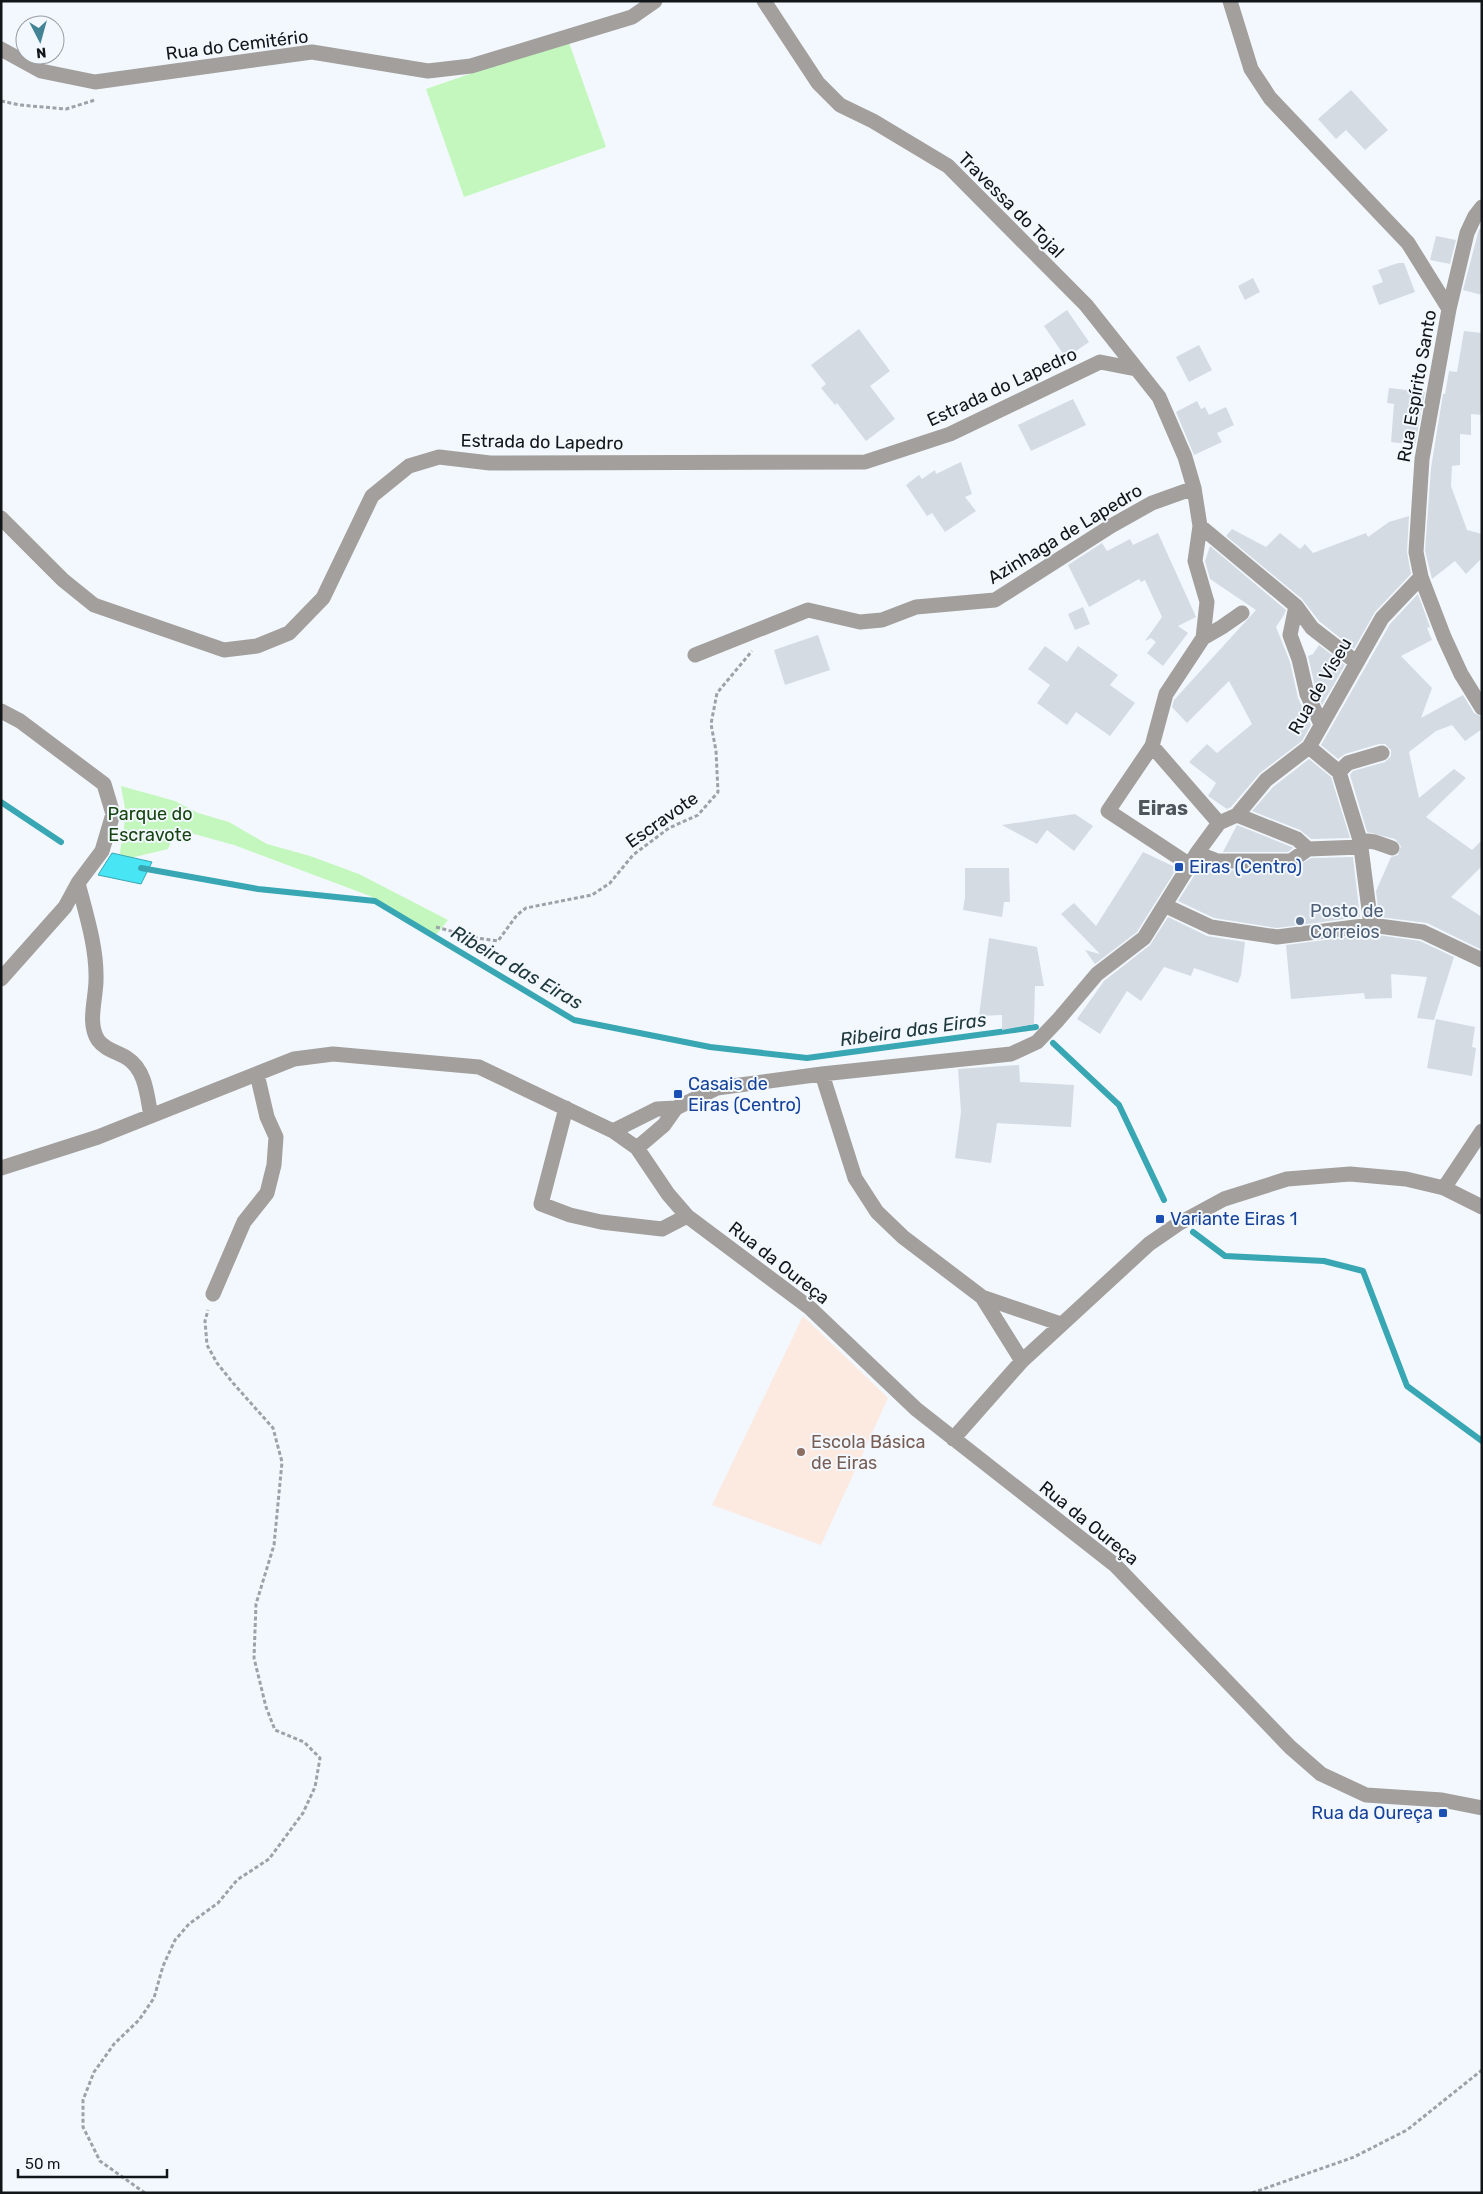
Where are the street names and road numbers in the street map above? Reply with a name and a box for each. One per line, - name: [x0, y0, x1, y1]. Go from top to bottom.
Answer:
- street label: Rua do Cemitério: [164, 25, 310, 65]
- street label: Travessa do Tojal: [953, 147, 1069, 263]
- street label: Rua Espírito Santo: [1393, 308, 1441, 464]
- street label: Estrada do Lapedro: [924, 343, 1080, 431]
- street label: Estrada do Lapedro: [460, 430, 624, 454]
- street label: Azinhaga de Lapedro: [984, 479, 1146, 589]
- street label: Rua de Viseu: [1284, 634, 1356, 738]
- street label: Escravote: [621, 787, 703, 853]
- street label: Rua da Oureça: [724, 1217, 834, 1309]
- street label: Rua da Oureça: [1035, 1476, 1143, 1570]

